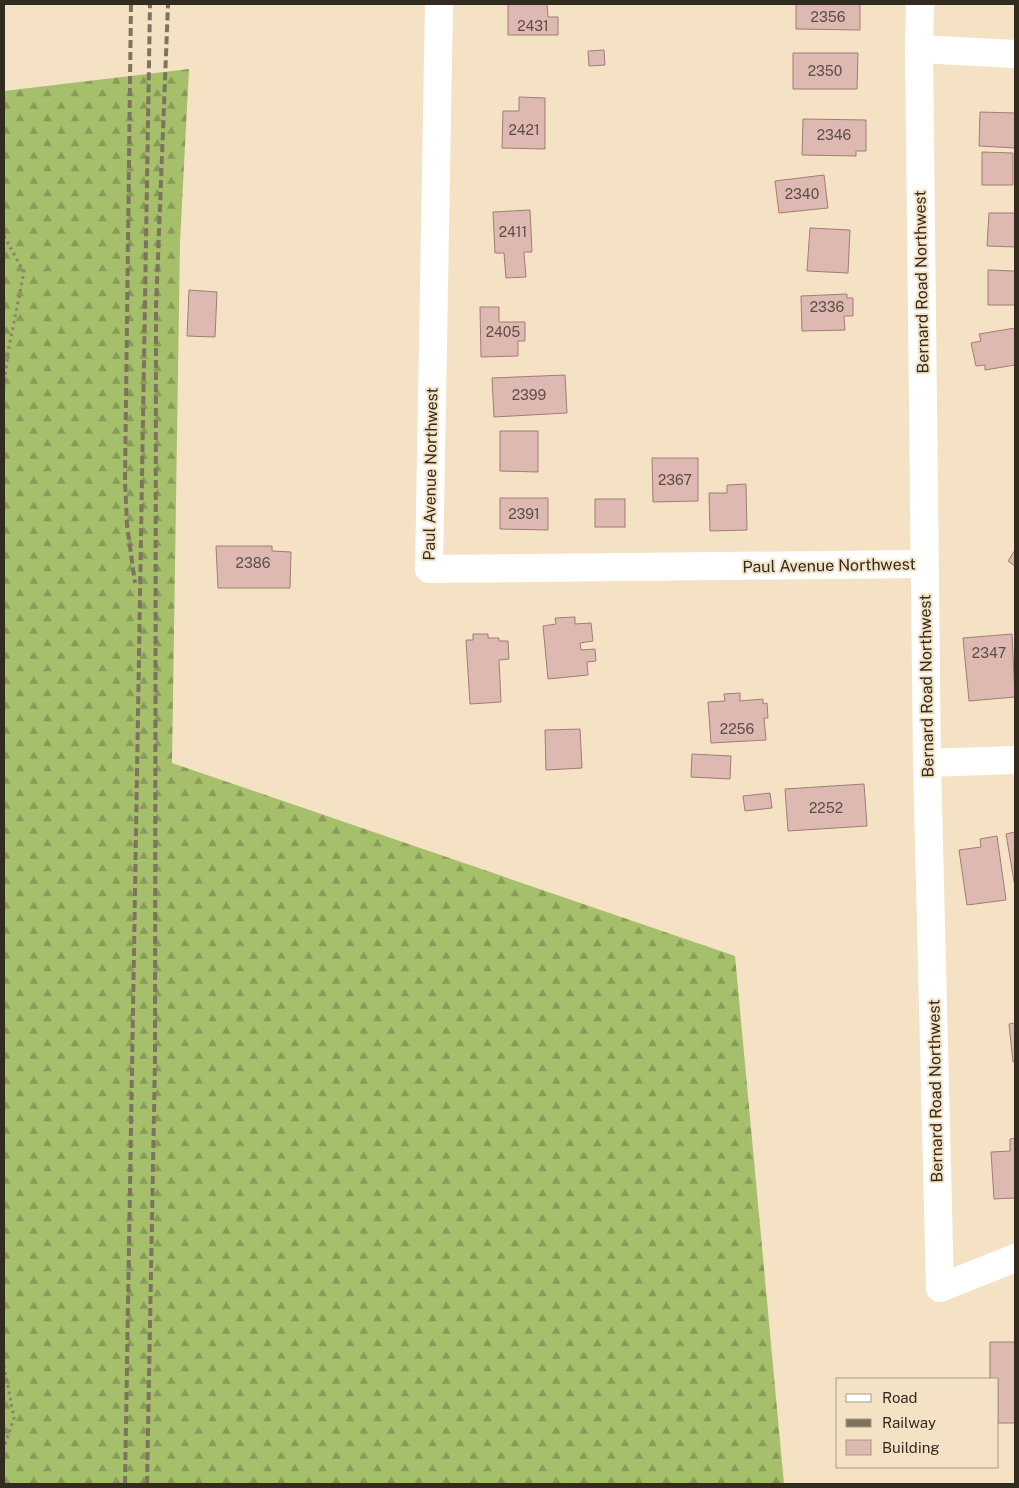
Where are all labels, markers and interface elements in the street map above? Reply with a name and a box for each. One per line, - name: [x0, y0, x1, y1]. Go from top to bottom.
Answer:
- house number: 2356: [811, 9, 846, 25]
- house number: 2431: [517, 18, 549, 34]
- house number: 2350: [808, 63, 842, 79]
- house number: 2421: [508, 122, 540, 138]
- house number: 2346: [817, 127, 852, 143]
- house number: 2340: [785, 186, 819, 202]
- street label: Bernard Road Northwest: [910, 190, 933, 374]
- house number: 2411: [499, 224, 527, 240]
- house number: 2336: [810, 299, 845, 315]
- house number: 2405: [486, 324, 520, 340]
- street label: Paul Avenue Northwest: [419, 387, 442, 561]
- house number: 2399: [512, 387, 546, 403]
- house number: 2367: [658, 472, 692, 488]
- house number: 2391: [508, 506, 540, 522]
- street label: Paul Avenue Northwest: [742, 554, 916, 577]
- house number: 2386: [236, 555, 271, 571]
- street label: Bernard Road Northwest: [915, 594, 938, 778]
- house number: 2347: [972, 645, 1006, 661]
- house number: 2256: [720, 721, 754, 737]
- house number: 2252: [809, 800, 843, 816]
- street label: Bernard Road Northwest: [924, 999, 947, 1183]
- legend: [836, 1378, 999, 1468]
- text: Road: [882, 1389, 918, 1406]
- text: Railway: [882, 1414, 936, 1431]
- text: Building: [882, 1439, 940, 1456]

